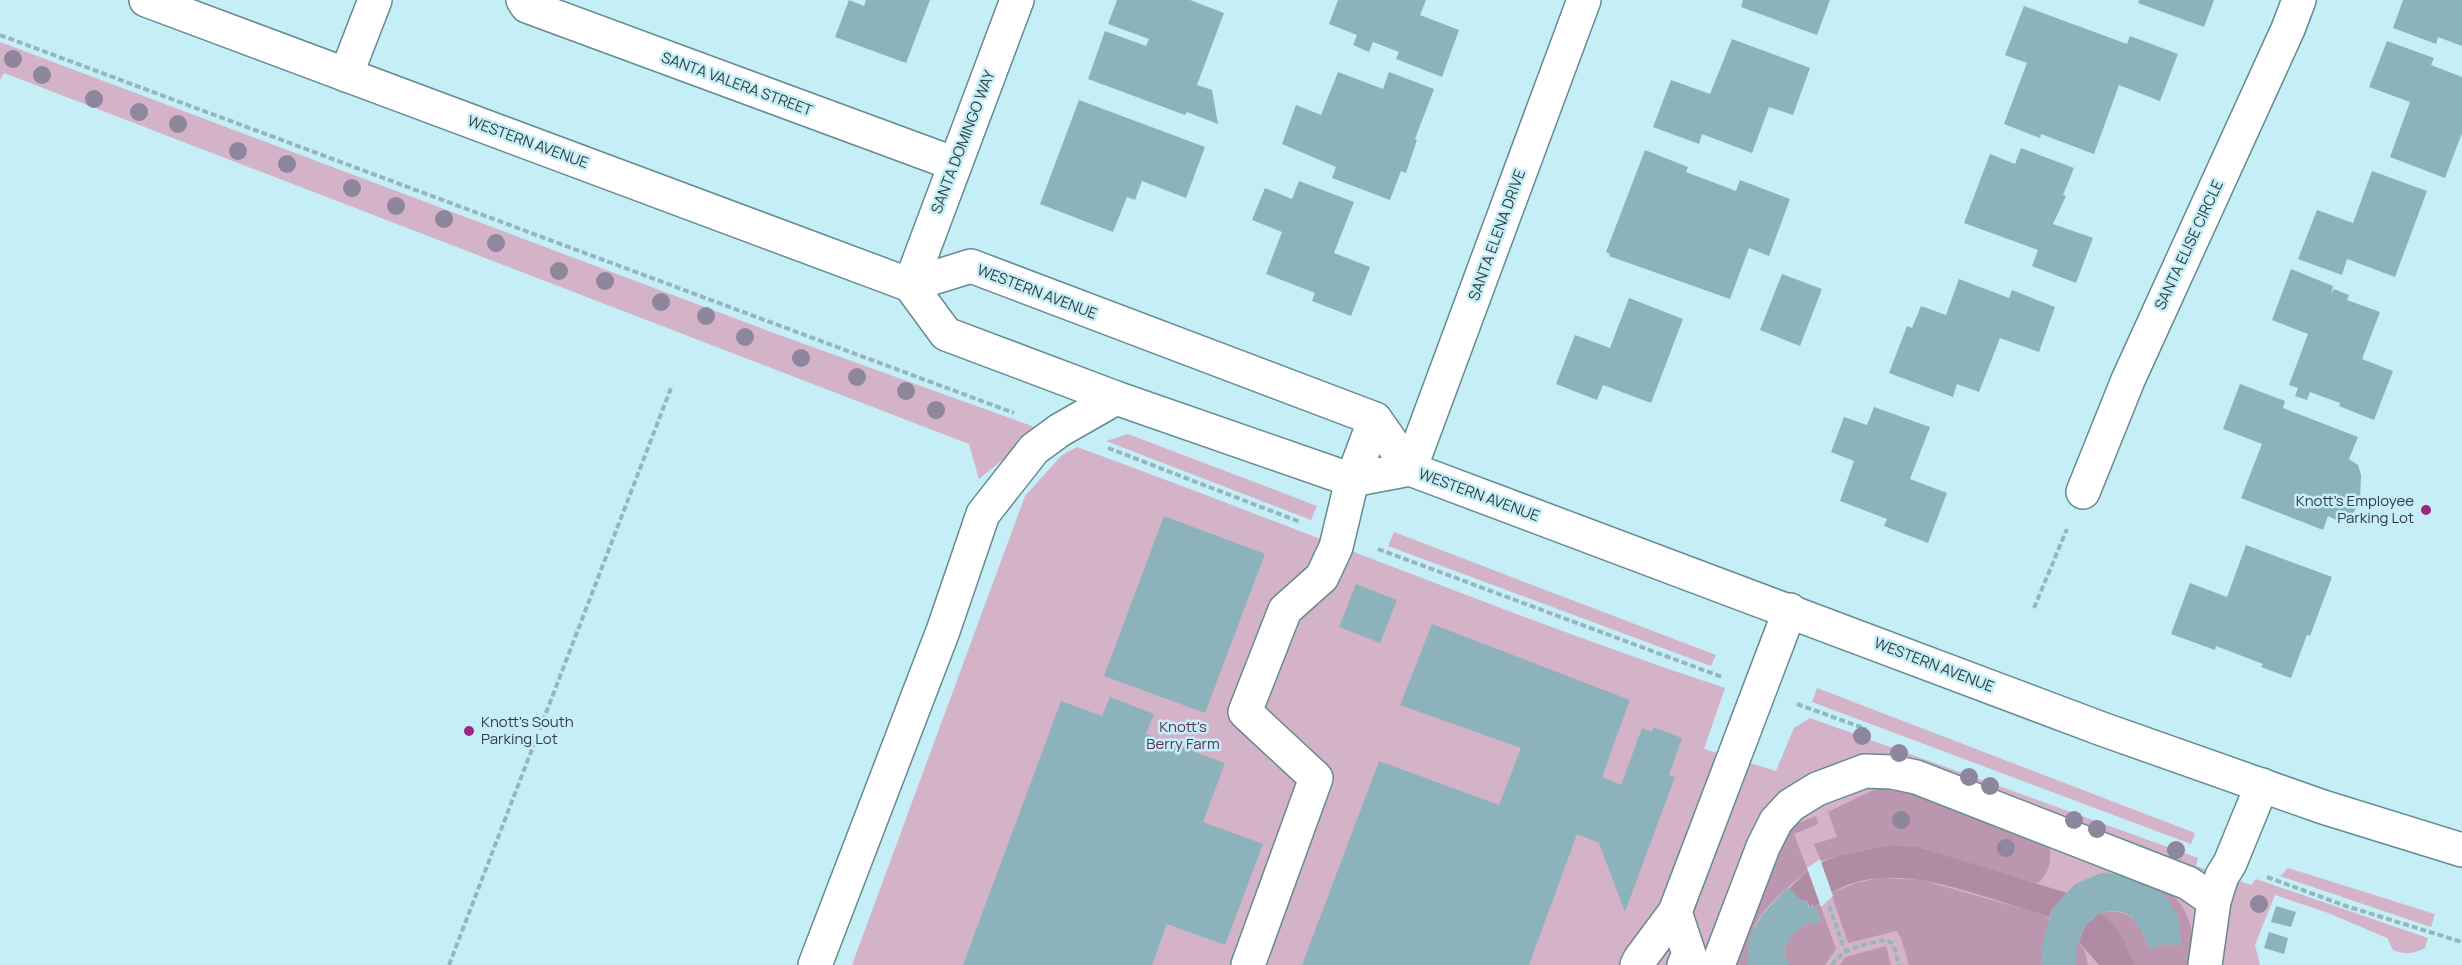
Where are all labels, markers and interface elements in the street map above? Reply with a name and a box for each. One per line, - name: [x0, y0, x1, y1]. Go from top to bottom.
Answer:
- street label: SANTA VALERA STREET: [659, 46, 816, 121]
- street label: SANTA DOMINGO WAY: [926, 67, 1000, 216]
- street label: WESTERN AVENUE: [465, 110, 591, 173]
- street label: SANTA ELENA DRIVE: [1463, 166, 1530, 303]
- street label: SANTA ELISE CIRCLE: [2149, 176, 2228, 313]
- street label: WESTERN AVENUE: [974, 259, 1100, 324]
- street label: WESTERN AVENUE: [1416, 463, 1542, 526]
- place label: Knott's Employee Parking Lot: [2296, 490, 2414, 528]
- marker: Knott's Employee Parking Lot: [2419, 503, 2433, 517]
- street label: WESTERN AVENUE: [1871, 632, 1997, 697]
- place label: Knott's South Parking Lot: [481, 711, 574, 749]
- park label: Knott's Berry Farm: [1146, 716, 1220, 754]
- marker: Knott's South Parking Lot: [462, 724, 476, 738]

